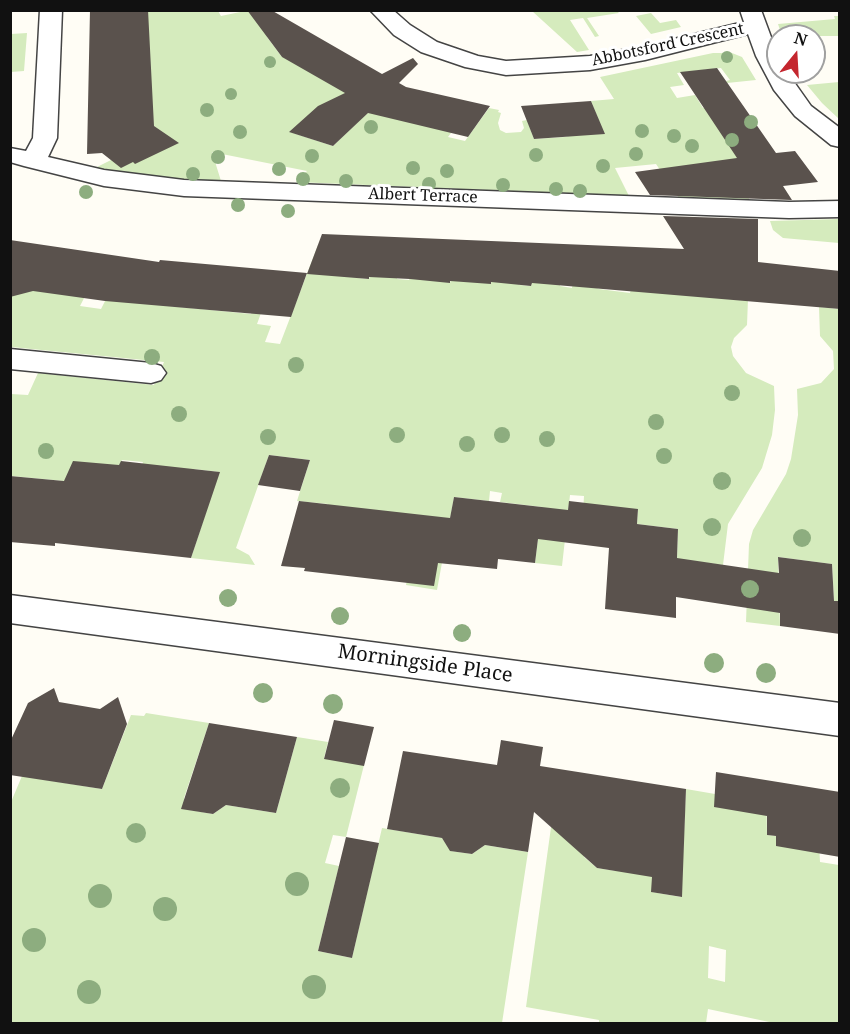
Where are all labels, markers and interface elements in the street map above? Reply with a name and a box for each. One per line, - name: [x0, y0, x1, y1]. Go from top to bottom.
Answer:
- street label: Abbotsford Crescent: [590, 19, 746, 71]
- north arrow: [766, 24, 826, 84]
- text: N: [792, 26, 810, 51]
- street label: Albert Terrace: [368, 184, 478, 208]
- street label: Morningside Place: [336, 640, 514, 688]

